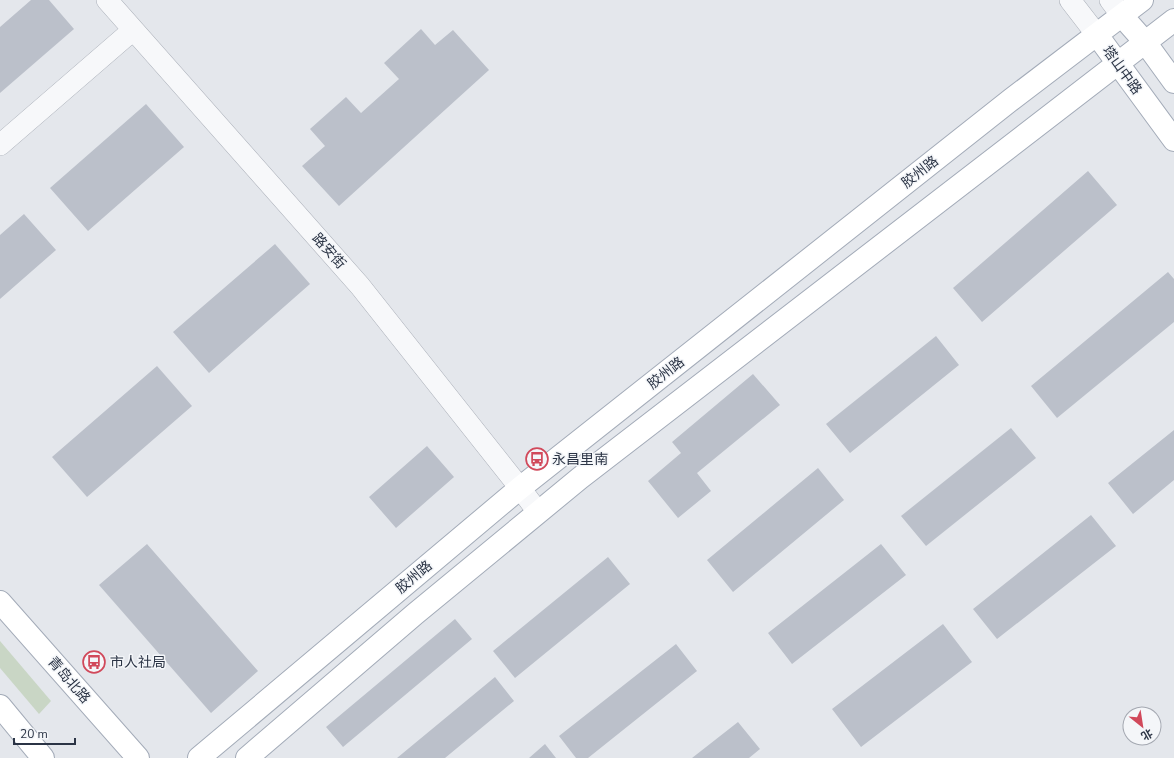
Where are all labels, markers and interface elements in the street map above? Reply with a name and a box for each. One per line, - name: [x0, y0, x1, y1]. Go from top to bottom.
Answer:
- street label: 塔山中路: [1098, 42, 1146, 98]
- street label: 胶州路: [898, 152, 942, 192]
- street label: 路安街: [308, 229, 350, 273]
- street label: 胶州路: [644, 353, 688, 393]
- bus stop icon: 永昌里南: [524, 446, 550, 472]
- place label: 永昌里南: [552, 450, 608, 469]
- street label: 胶州路: [392, 556, 436, 598]
- bus stop icon: 市人社局: [81, 649, 107, 675]
- street label: 青岛北路: [43, 653, 95, 707]
- place label: 市人社局: [110, 653, 166, 672]
- north arrow: [1122, 706, 1162, 746]
- scale bar: [14, 720, 75, 746]
- text: 北: [1138, 725, 1155, 743]
- text: 20 m: [20, 726, 48, 742]

